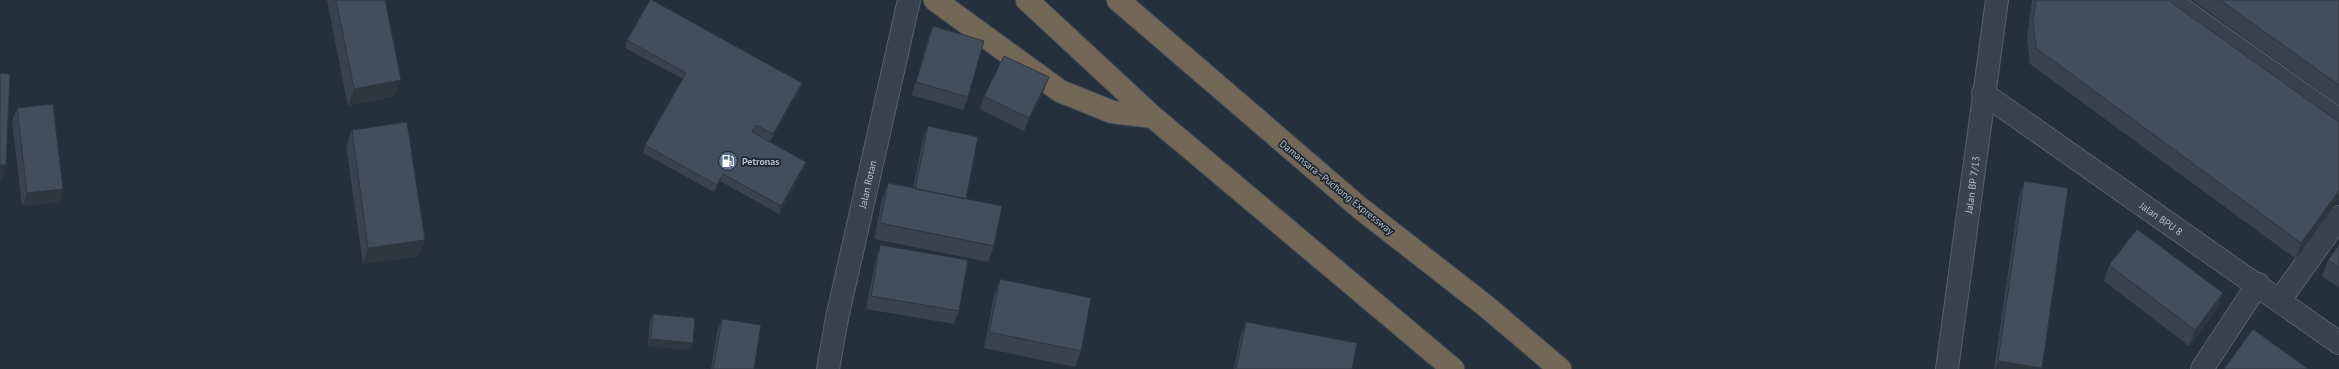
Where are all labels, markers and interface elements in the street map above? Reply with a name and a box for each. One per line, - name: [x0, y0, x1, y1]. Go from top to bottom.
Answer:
- street label: Damansara–Puchong Expressway: [1277, 137, 1397, 238]
- fuel station icon: Petronas: [717, 150, 739, 172]
- place label: Petronas: [742, 155, 779, 168]
- street label: Jalan BP 7/13: [1962, 155, 1983, 215]
- street label: Jalan Rotan: [856, 159, 879, 210]
- street label: Jalan BPU 8: [2136, 198, 2185, 238]

